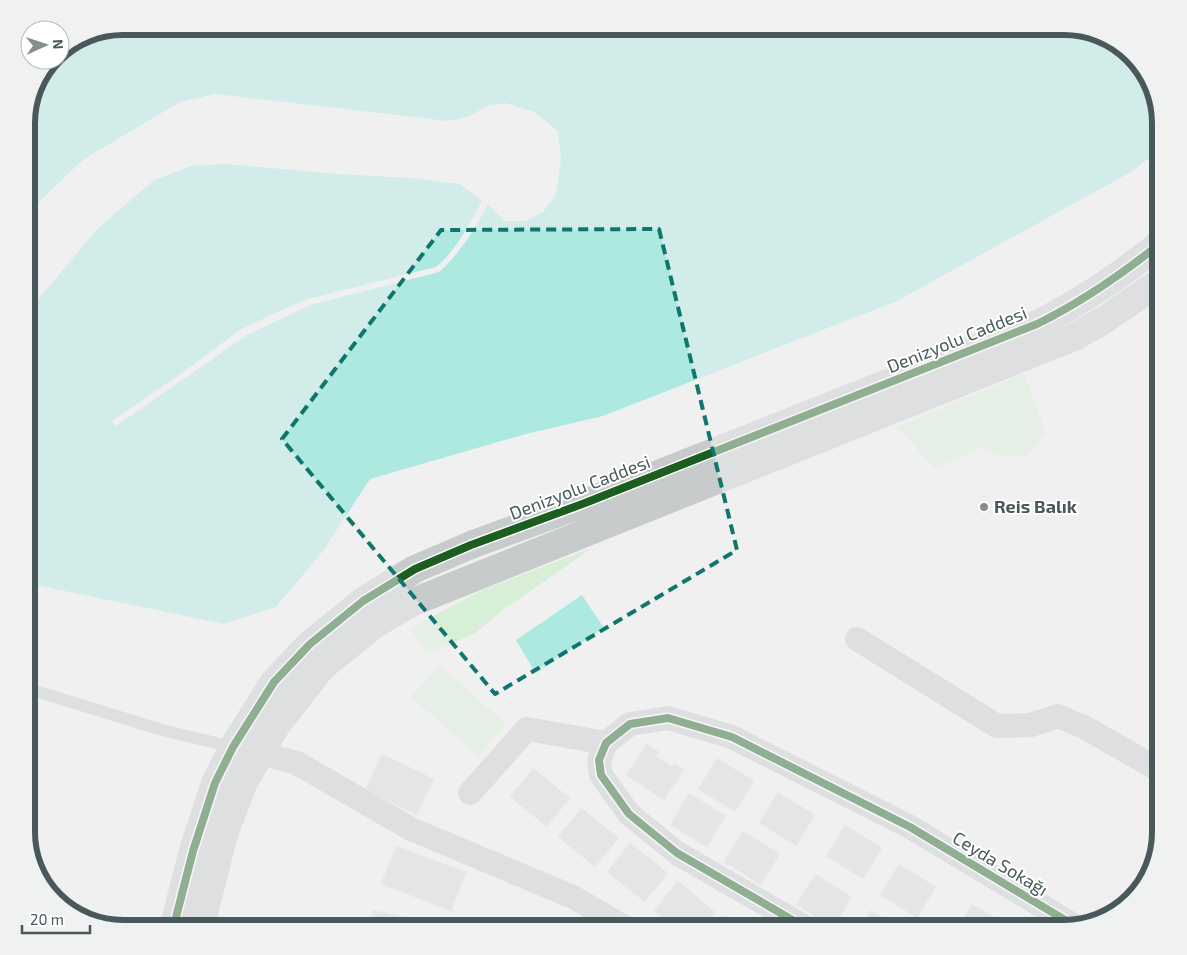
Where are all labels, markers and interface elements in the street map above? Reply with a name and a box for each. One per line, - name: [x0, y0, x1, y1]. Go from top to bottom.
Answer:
- north arrow: [20, 20, 70, 70]
- text: N: [50, 39, 67, 50]
- street label: Denizyolu Caddesi: [883, 301, 1030, 377]
- street label: Denizyolu Caddesi: [506, 450, 653, 524]
- place label: Reis Balık: [994, 495, 1077, 517]
- marker: Reis Balık: [978, 501, 990, 513]
- street label: Ceyda Sokağı: [949, 826, 1052, 900]
- scale bar: [22, 902, 90, 934]
- text: 20 m: [30, 910, 64, 928]

